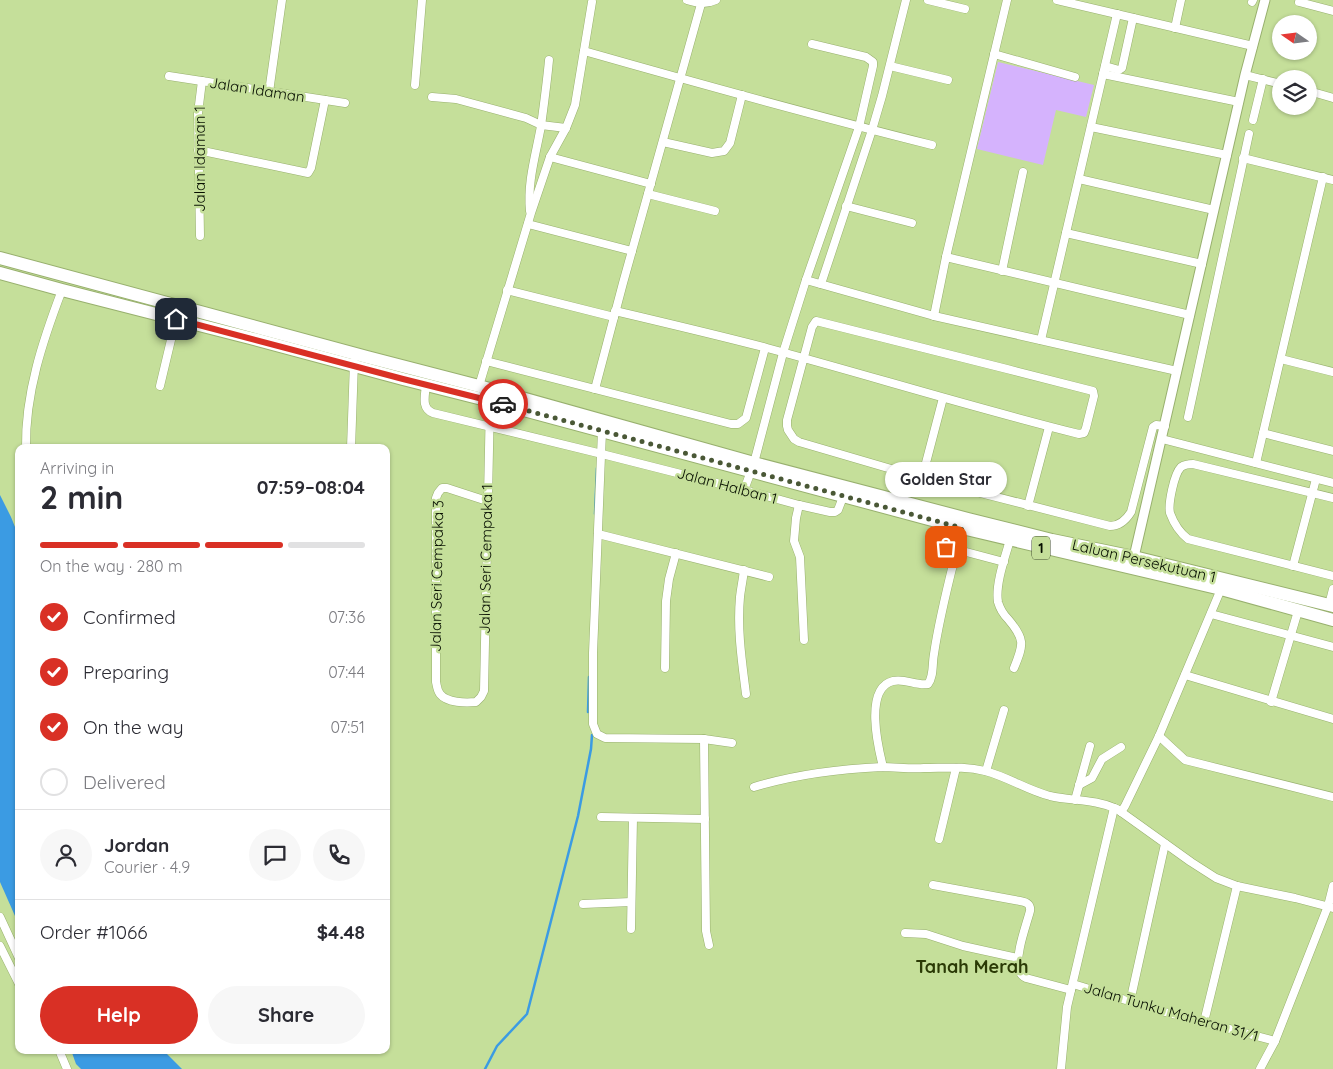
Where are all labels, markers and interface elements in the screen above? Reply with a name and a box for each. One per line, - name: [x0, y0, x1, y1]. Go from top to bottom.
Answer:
- north arrow: [1272, 15, 1318, 60]
- map controls: [1272, 15, 1317, 115]
- button: layers: [1272, 70, 1317, 115]
- street label: Jalan Idaman: [208, 73, 306, 106]
- street label: Jalan Idaman 1: [190, 106, 209, 212]
- pin: [155, 298, 197, 340]
- icon: home: [162, 305, 190, 333]
- courier: [478, 379, 528, 429]
- icon: car: [489, 390, 517, 418]
- text: Arriving in: [40, 458, 114, 478]
- callout: Golden Star: [885, 462, 1007, 497]
- street label: Jalan Halban 1: [675, 463, 779, 508]
- text: Golden Star: [900, 469, 992, 489]
- text: 07:59–08:04: [257, 475, 365, 499]
- text: 2 min: [40, 477, 123, 517]
- street label: Jalan Seri Cempaka 1: [475, 484, 496, 634]
- street label: Jalan Seri Cempaka 3: [426, 500, 447, 652]
- pin: [925, 526, 967, 568]
- icon: bag: [932, 533, 960, 561]
- street label: Laluan Persekutuan 1: [1070, 535, 1218, 586]
- road number: 1: [1032, 536, 1050, 560]
- text: On the way · 280 m: [40, 556, 183, 576]
- icon: check: [40, 603, 68, 631]
- text: Confirmed: [83, 605, 176, 629]
- text: 07:36: [328, 607, 365, 627]
- icon: check: [40, 658, 68, 686]
- text: Preparing: [83, 660, 169, 684]
- text: 07:44: [328, 662, 365, 682]
- icon: check: [40, 713, 68, 741]
- text: On the way: [83, 715, 184, 739]
- text: 07:51: [331, 717, 365, 737]
- text: Delivered: [83, 770, 166, 794]
- button: person: [40, 829, 92, 881]
- button: chat: [249, 829, 301, 881]
- button: phone: [313, 829, 365, 881]
- text: Jordan: [104, 833, 169, 857]
- text: Courier · 4.9: [104, 857, 190, 877]
- text: Order #1066: [40, 920, 147, 944]
- text: $4.48: [317, 920, 365, 944]
- district label: Tanah Merah: [915, 955, 1029, 978]
- street label: Jalan Tunku Maheran 31/1: [1082, 977, 1261, 1046]
- button: Help: [40, 986, 198, 1044]
- button: Share: [208, 986, 365, 1044]

